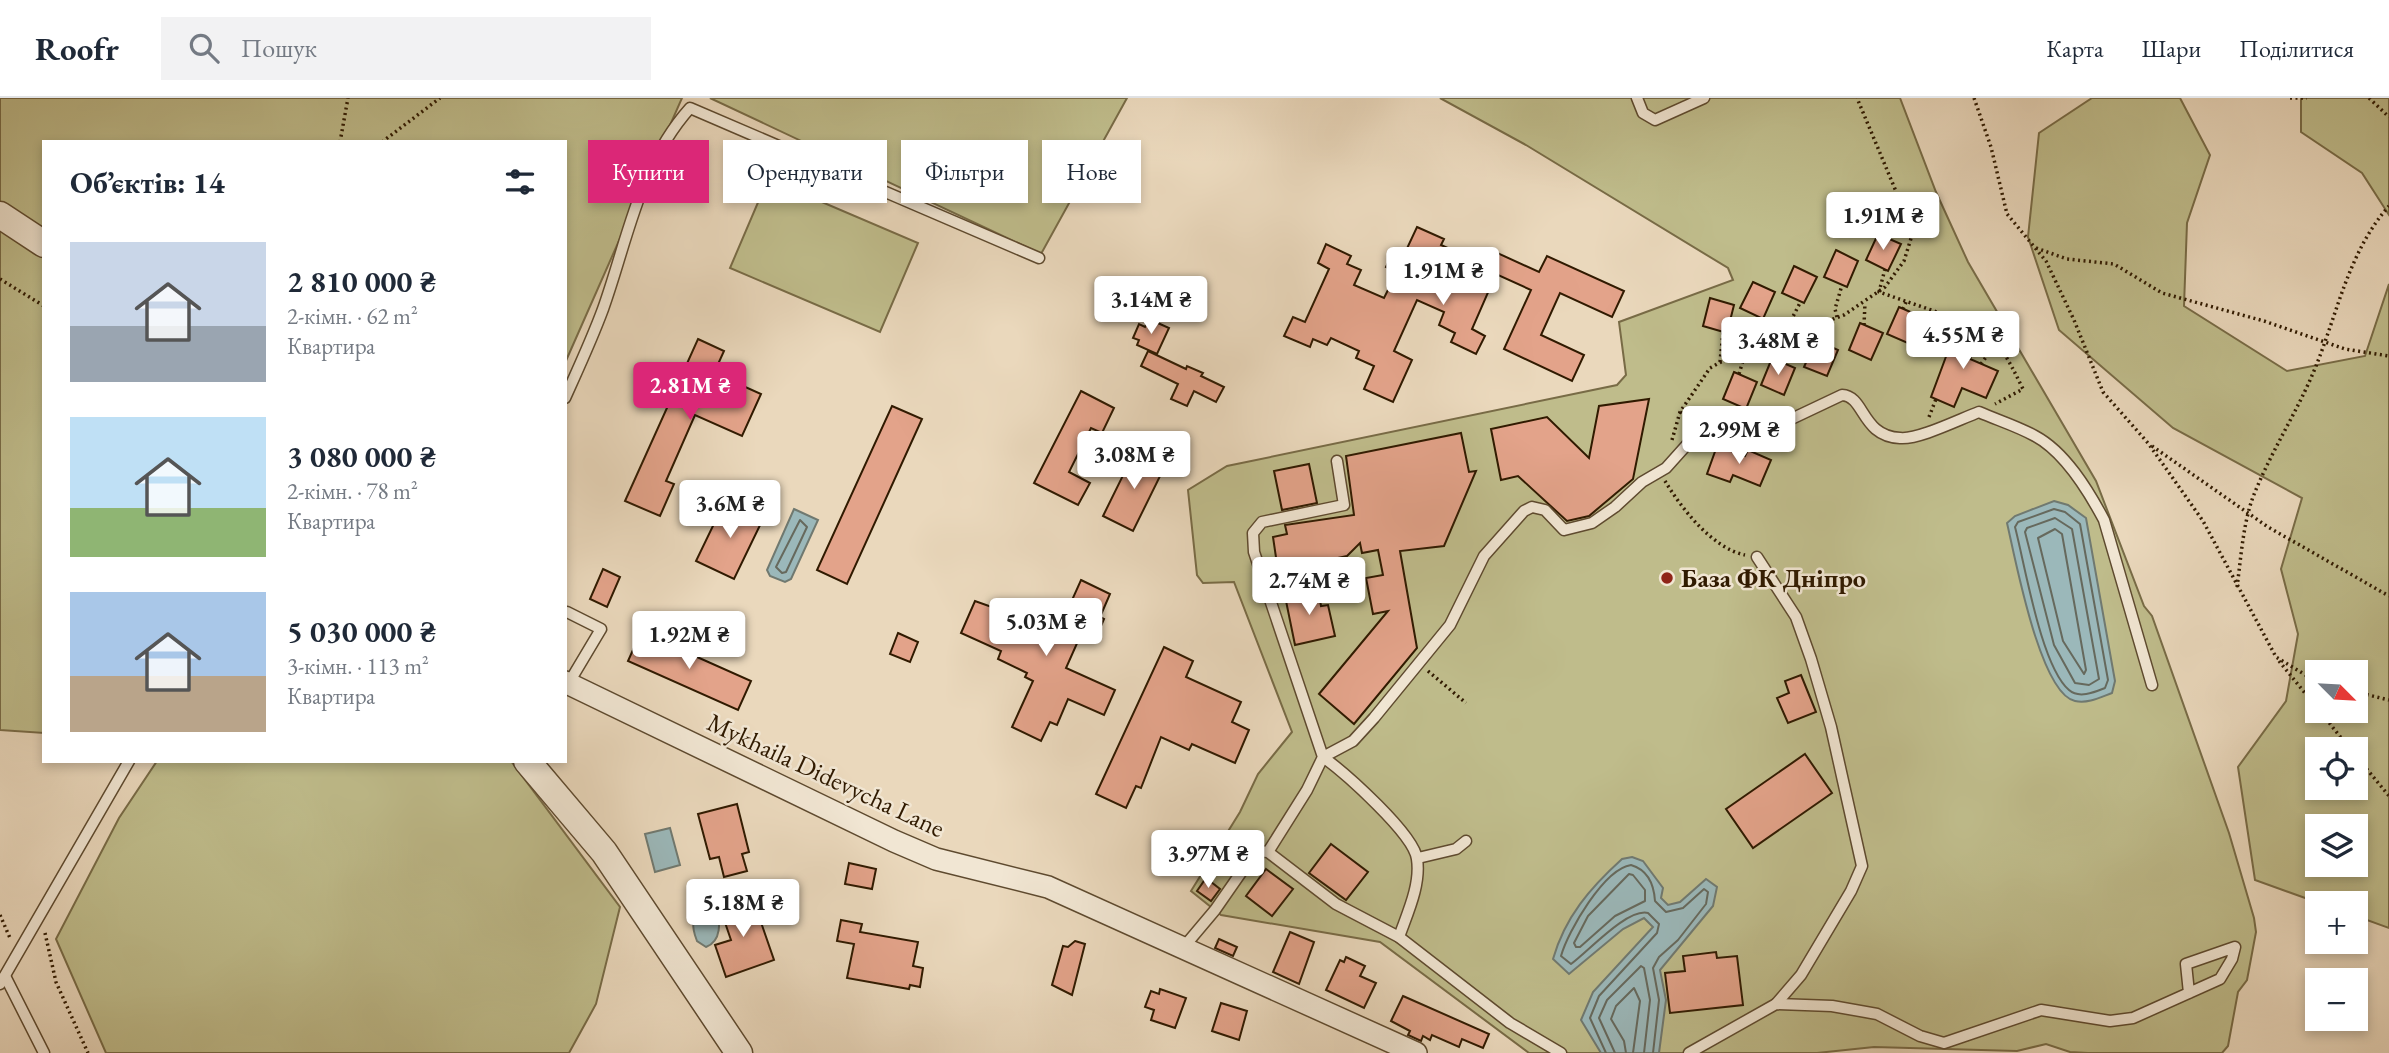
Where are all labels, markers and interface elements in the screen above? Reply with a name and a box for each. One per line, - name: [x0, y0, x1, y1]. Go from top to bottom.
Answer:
- search box: [161, 17, 651, 80]
- text: Roofr: [35, 27, 119, 70]
- icon: search: [185, 29, 223, 67]
- text: Пошук: [241, 31, 317, 65]
- text: Карта: [2046, 33, 2104, 64]
- text: Шари: [2142, 33, 2201, 64]
- text: Поділитися: [2239, 33, 2354, 64]
- chip: Купити: [588, 140, 709, 203]
- chip: Орендувати: [723, 140, 887, 203]
- chip: Фільтри: [901, 140, 1028, 203]
- chip: Нове: [1042, 140, 1141, 203]
- text: Об’єктів: 14: [70, 163, 225, 202]
- icon: filters: [501, 163, 539, 201]
- pin: 1.91M ₴: [1818, 192, 1948, 252]
- text: 1.91M ₴: [1842, 200, 1924, 230]
- pin: 1.91M ₴: [1378, 248, 1508, 307]
- text: 1.91M ₴: [1402, 255, 1484, 285]
- text: 2 810 000 ₴: [287, 262, 436, 301]
- icon: home: [126, 270, 210, 354]
- pin: 3.14M ₴: [1086, 276, 1216, 336]
- text: 3.14M ₴: [1110, 284, 1192, 314]
- text: 2-кімн. · 62 m²: [287, 301, 418, 331]
- pin: 4.55M ₴: [1898, 312, 2028, 371]
- pin: 3.48M ₴: [1713, 317, 1843, 377]
- text: 4.55M ₴: [1922, 319, 2004, 349]
- text: 3.48M ₴: [1737, 325, 1819, 355]
- text: Квартира: [287, 331, 375, 361]
- pin: 2.81M ₴: [625, 362, 755, 422]
- text: 2.81M ₴: [649, 370, 731, 400]
- pin: 2.99M ₴: [1674, 406, 1804, 466]
- text: 2.99M ₴: [1698, 414, 1780, 444]
- pin: 3.08M ₴: [1069, 432, 1199, 491]
- text: 3 080 000 ₴: [287, 437, 436, 476]
- text: 3.08M ₴: [1093, 439, 1175, 469]
- icon: home: [126, 445, 210, 529]
- text: 2-кімн. · 78 m²: [287, 476, 418, 506]
- pin: 3.6M ₴: [673, 480, 787, 540]
- text: 3.6M ₴: [695, 488, 765, 518]
- text: Квартира: [287, 506, 375, 536]
- pin: 2.74M ₴: [1244, 558, 1374, 617]
- place label: База ФК Дніпро: [1681, 561, 1866, 595]
- text: 2.74M ₴: [1268, 565, 1350, 595]
- marker: База ФК Дніпро: [1659, 570, 1675, 586]
- pin: 5.03M ₴: [981, 598, 1111, 658]
- text: 5.03M ₴: [1005, 606, 1087, 636]
- text: 5 030 000 ₴: [287, 612, 436, 651]
- pin: 1.92M ₴: [624, 612, 754, 671]
- text: 1.92M ₴: [648, 619, 730, 649]
- icon: home: [126, 620, 210, 704]
- text: 3-кімн. · 113 m²: [287, 651, 429, 681]
- north arrow: [2305, 660, 2368, 723]
- map controls: [2305, 660, 2368, 1031]
- text: Квартира: [287, 681, 375, 711]
- street label: Mykhaila Didevycha Lane: [702, 705, 950, 845]
- button: locate: [2305, 737, 2368, 800]
- button: layers: [2305, 814, 2368, 877]
- pin: 3.97M ₴: [1143, 830, 1273, 890]
- text: 3.97M ₴: [1167, 838, 1249, 868]
- pin: 5.18M ₴: [678, 880, 808, 939]
- text: 5.18M ₴: [702, 887, 784, 917]
- button: +: [2305, 891, 2368, 954]
- button: −: [2305, 968, 2368, 1031]

